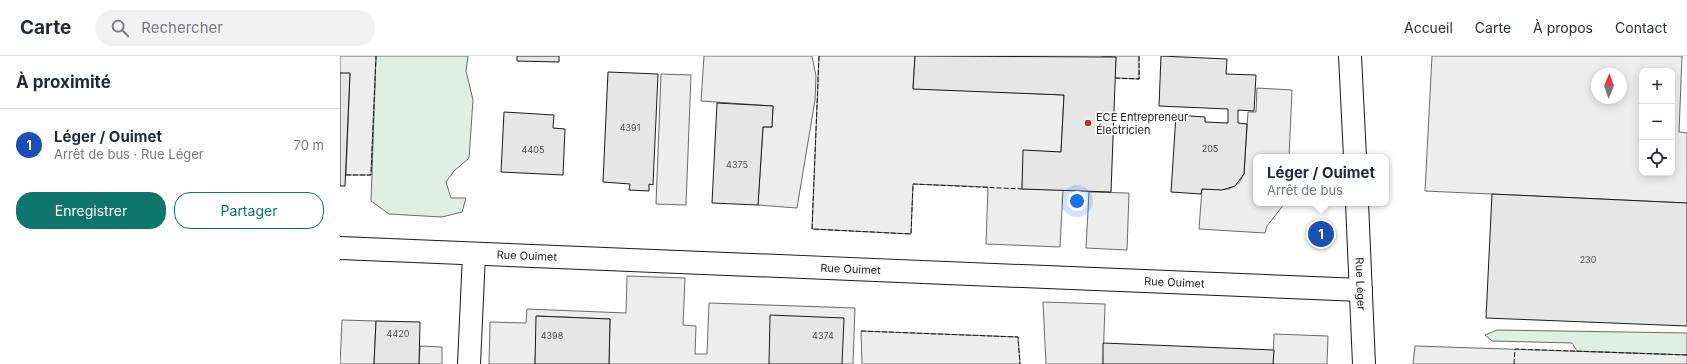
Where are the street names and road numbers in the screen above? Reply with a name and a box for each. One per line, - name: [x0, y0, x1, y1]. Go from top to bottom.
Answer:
- street label: Rue Ouimet: [496, 247, 558, 264]
- street label: Rue Léger: [1352, 257, 1369, 311]
- street label: Rue Ouimet: [820, 261, 881, 277]
- street label: Rue Ouimet: [1144, 274, 1205, 291]

